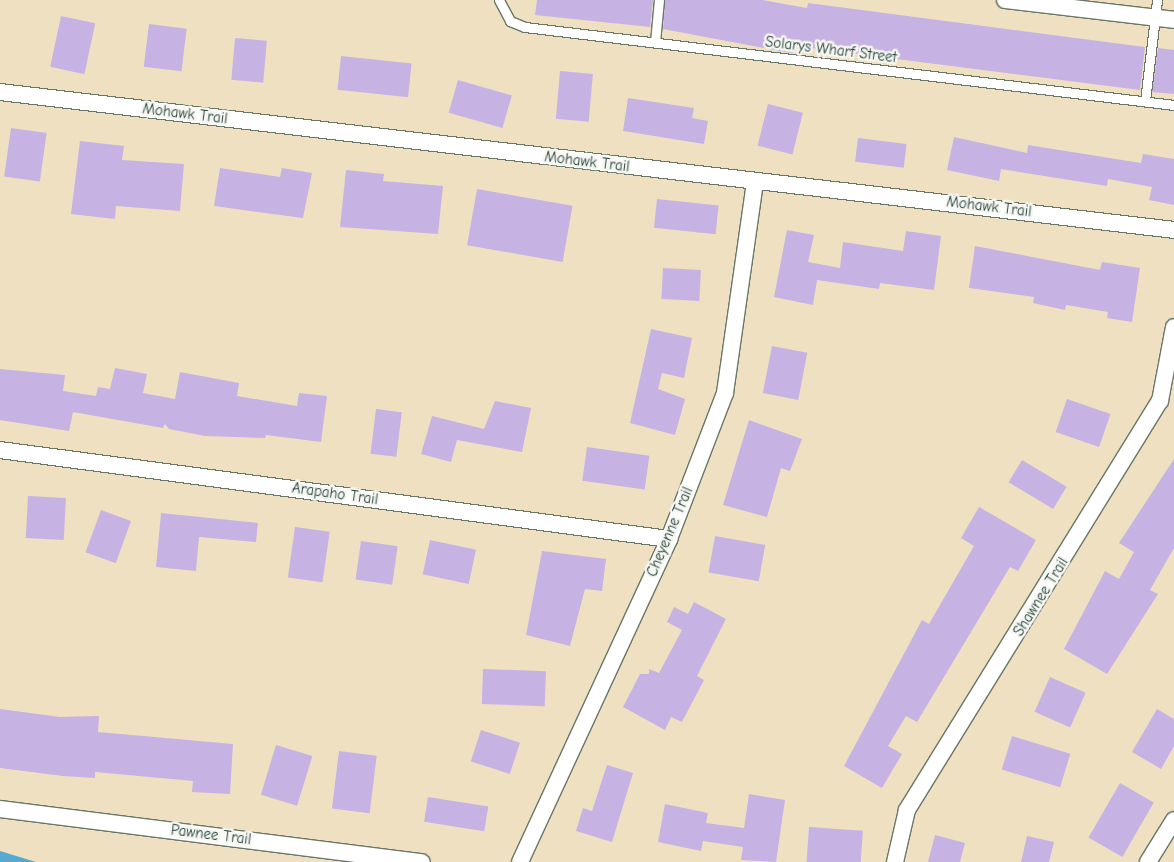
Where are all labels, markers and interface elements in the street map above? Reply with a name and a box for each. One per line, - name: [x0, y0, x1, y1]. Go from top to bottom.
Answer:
- street label: Solarys Wharf Street: [764, 33, 898, 67]
- street label: Mohawk Trail: [141, 100, 229, 128]
- street label: Mohawk Trail: [543, 148, 631, 176]
- street label: Mohawk Trail: [945, 193, 1033, 221]
- street label: Arapaho Trail: [291, 479, 379, 509]
- street label: Cheyenne Trail: [643, 484, 697, 580]
- street label: Shawnee Trail: [1010, 554, 1072, 640]
- street label: Pawnee Trail: [170, 821, 252, 849]

